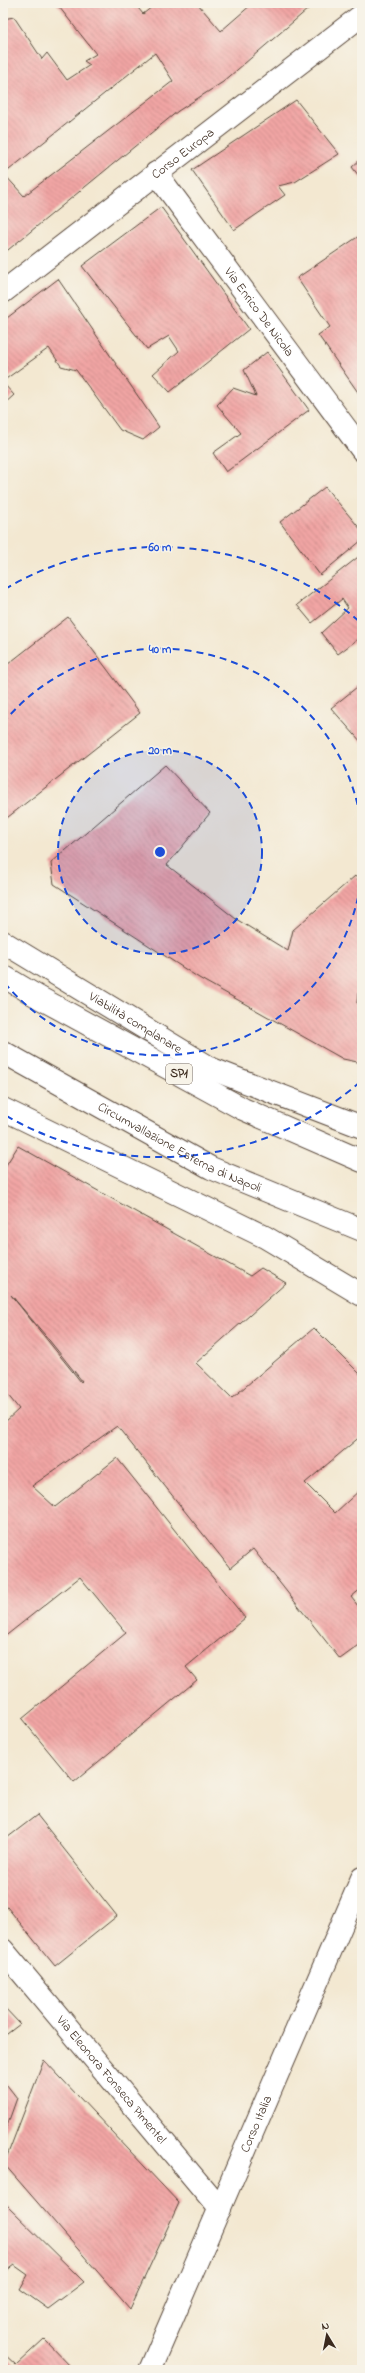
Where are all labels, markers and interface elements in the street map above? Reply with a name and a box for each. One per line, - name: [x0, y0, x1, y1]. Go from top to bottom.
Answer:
- street label: Corso Europa: [147, 123, 218, 184]
- street label: Via Enrico De Nicola: [219, 262, 299, 360]
- text: 60 m: [148, 539, 172, 557]
- text: 40 m: [148, 641, 172, 659]
- text: 20 m: [147, 742, 172, 760]
- centre of rings: [153, 845, 167, 859]
- street label: Viabilità complanare: [84, 986, 186, 1058]
- road number: SP1: [166, 1064, 192, 1084]
- street label: Circumvallazione Esterna di Napoli: [94, 1097, 265, 1197]
- street label: Via Eleonora Fonseca Pimentel: [51, 2010, 171, 2148]
- street label: Corso Italia: [235, 2092, 277, 2155]
- north arrow: [307, 2315, 347, 2355]
- text: N: [320, 2318, 330, 2335]

